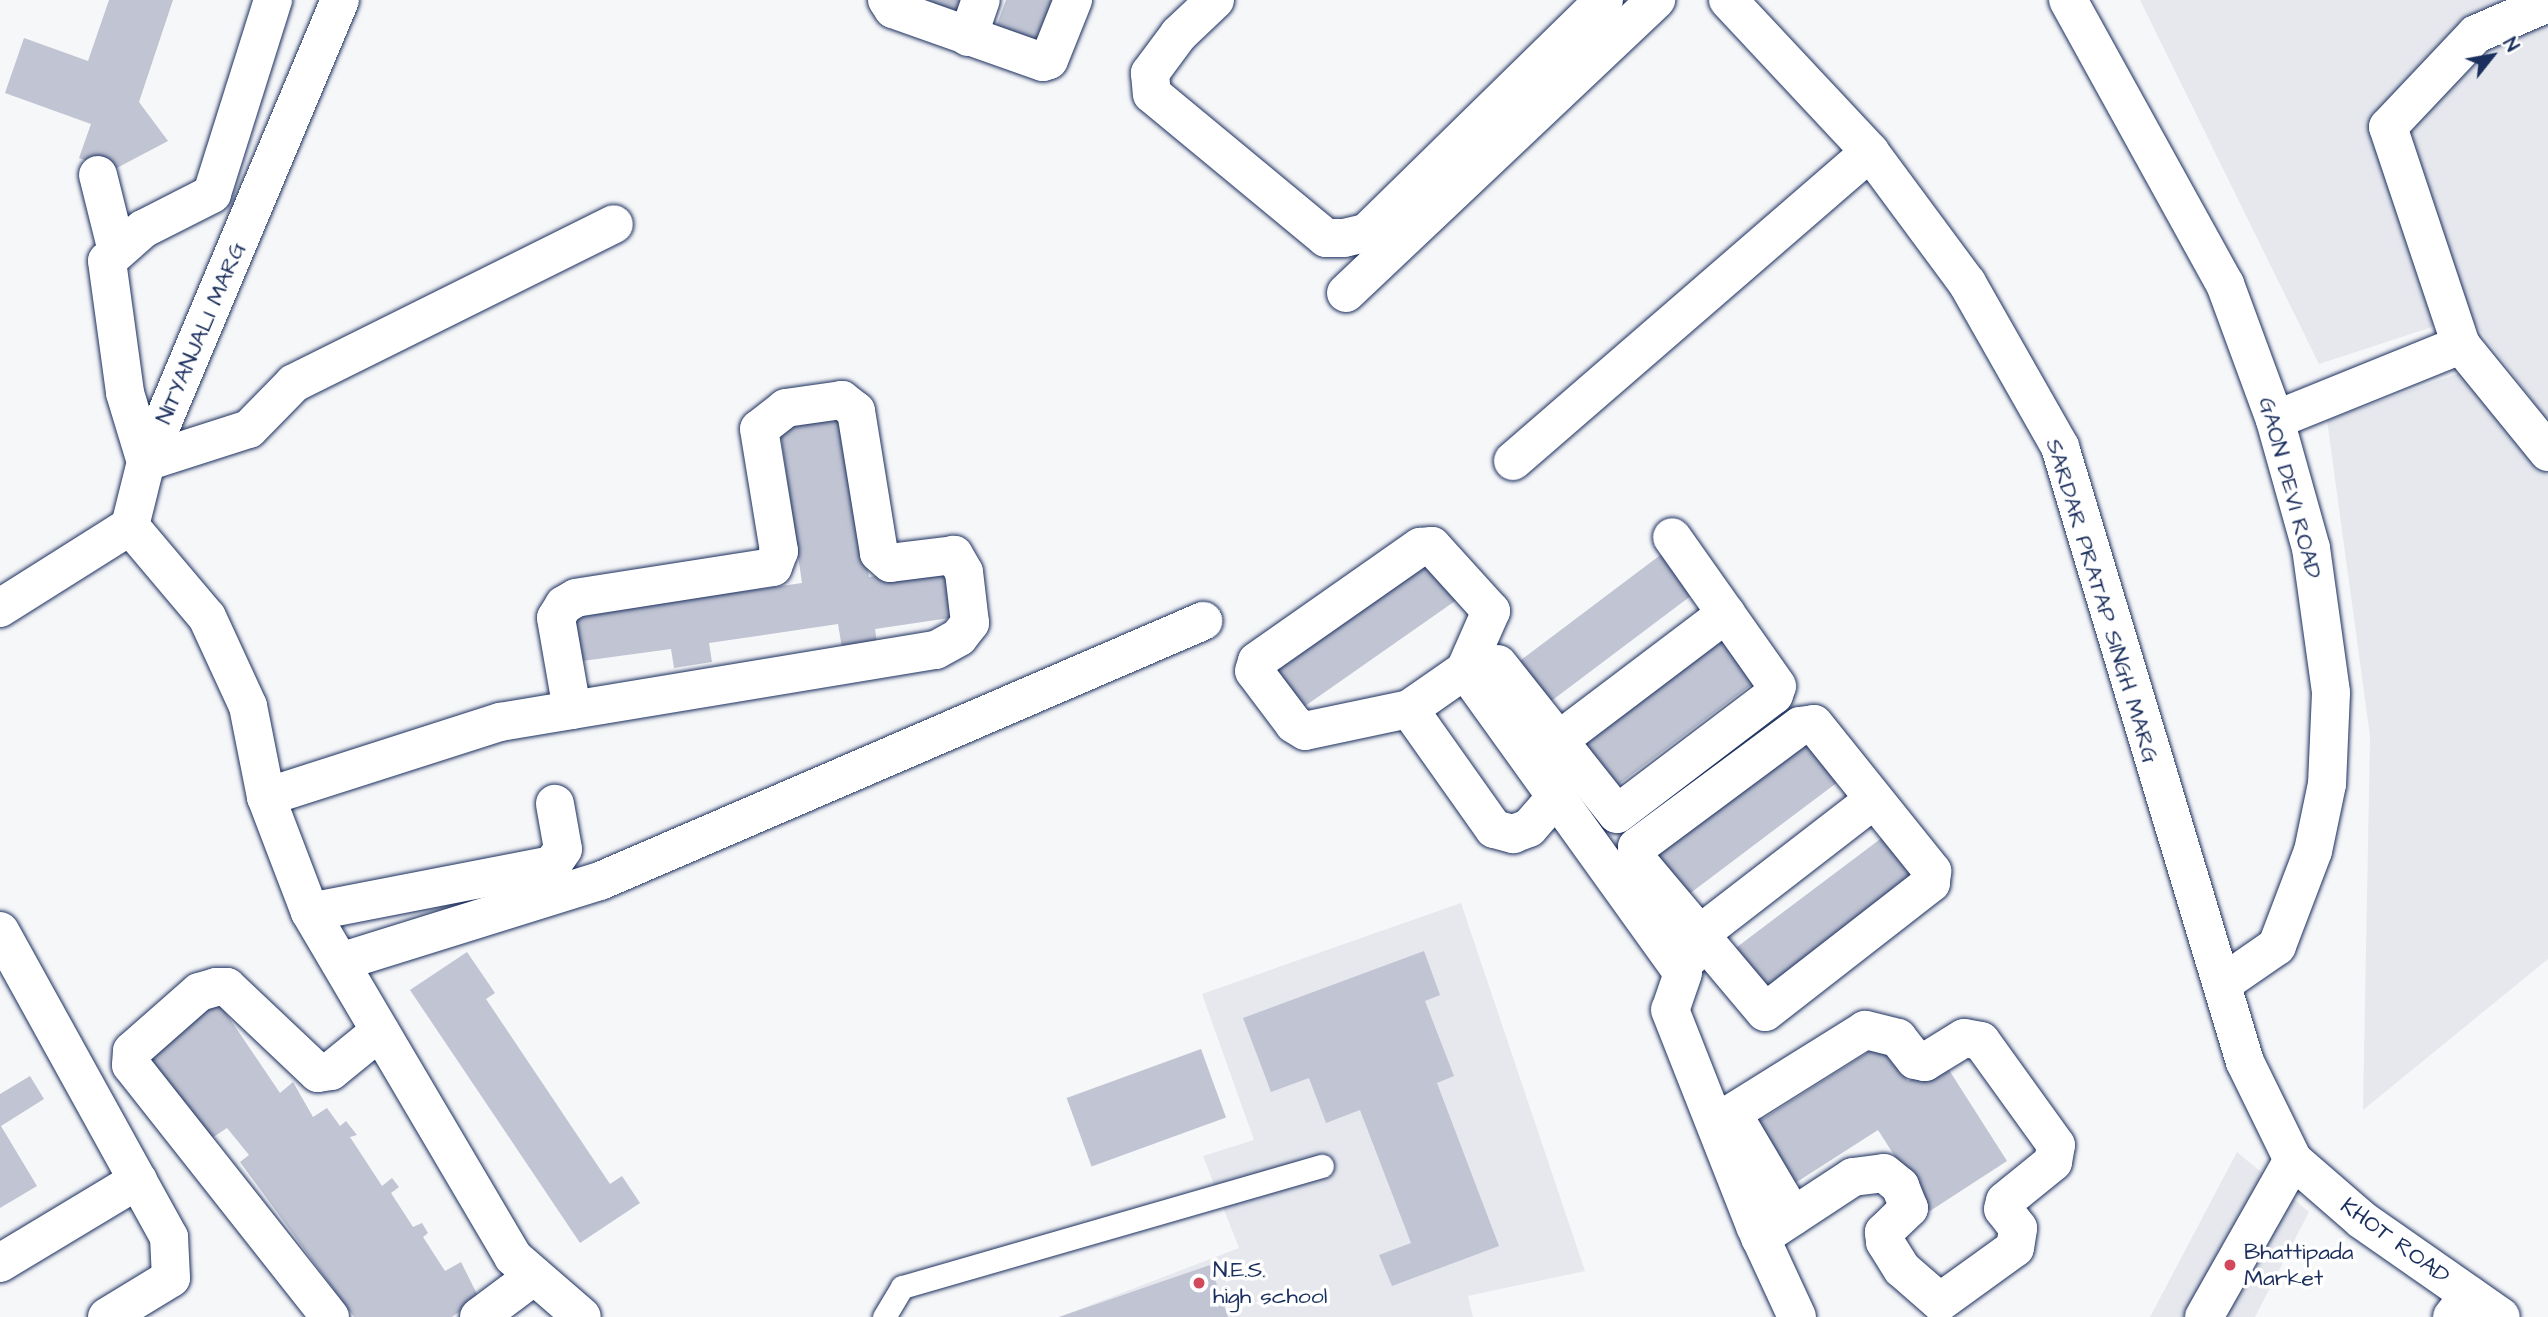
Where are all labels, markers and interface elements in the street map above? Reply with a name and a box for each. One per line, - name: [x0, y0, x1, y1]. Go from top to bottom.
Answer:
- north arrow: [2457, 21, 2527, 91]
- text: N: [2496, 33, 2525, 57]
- street label: NITYANJALI MARG: [150, 238, 252, 428]
- street label: GAON DEVI ROAD: [2252, 394, 2328, 582]
- street label: SARDAR PRATAP SINGH MARG: [2039, 435, 2165, 767]
- street label: KHOT ROAD: [2335, 1192, 2455, 1290]
- place label: Bhattipada Market: [2244, 1238, 2354, 1292]
- place label: N.E.S. high school: [1213, 1256, 1327, 1310]
- marker: Bhattipada Market: [2222, 1257, 2238, 1273]
- marker: N.E.S. high school: [1191, 1275, 1207, 1291]

